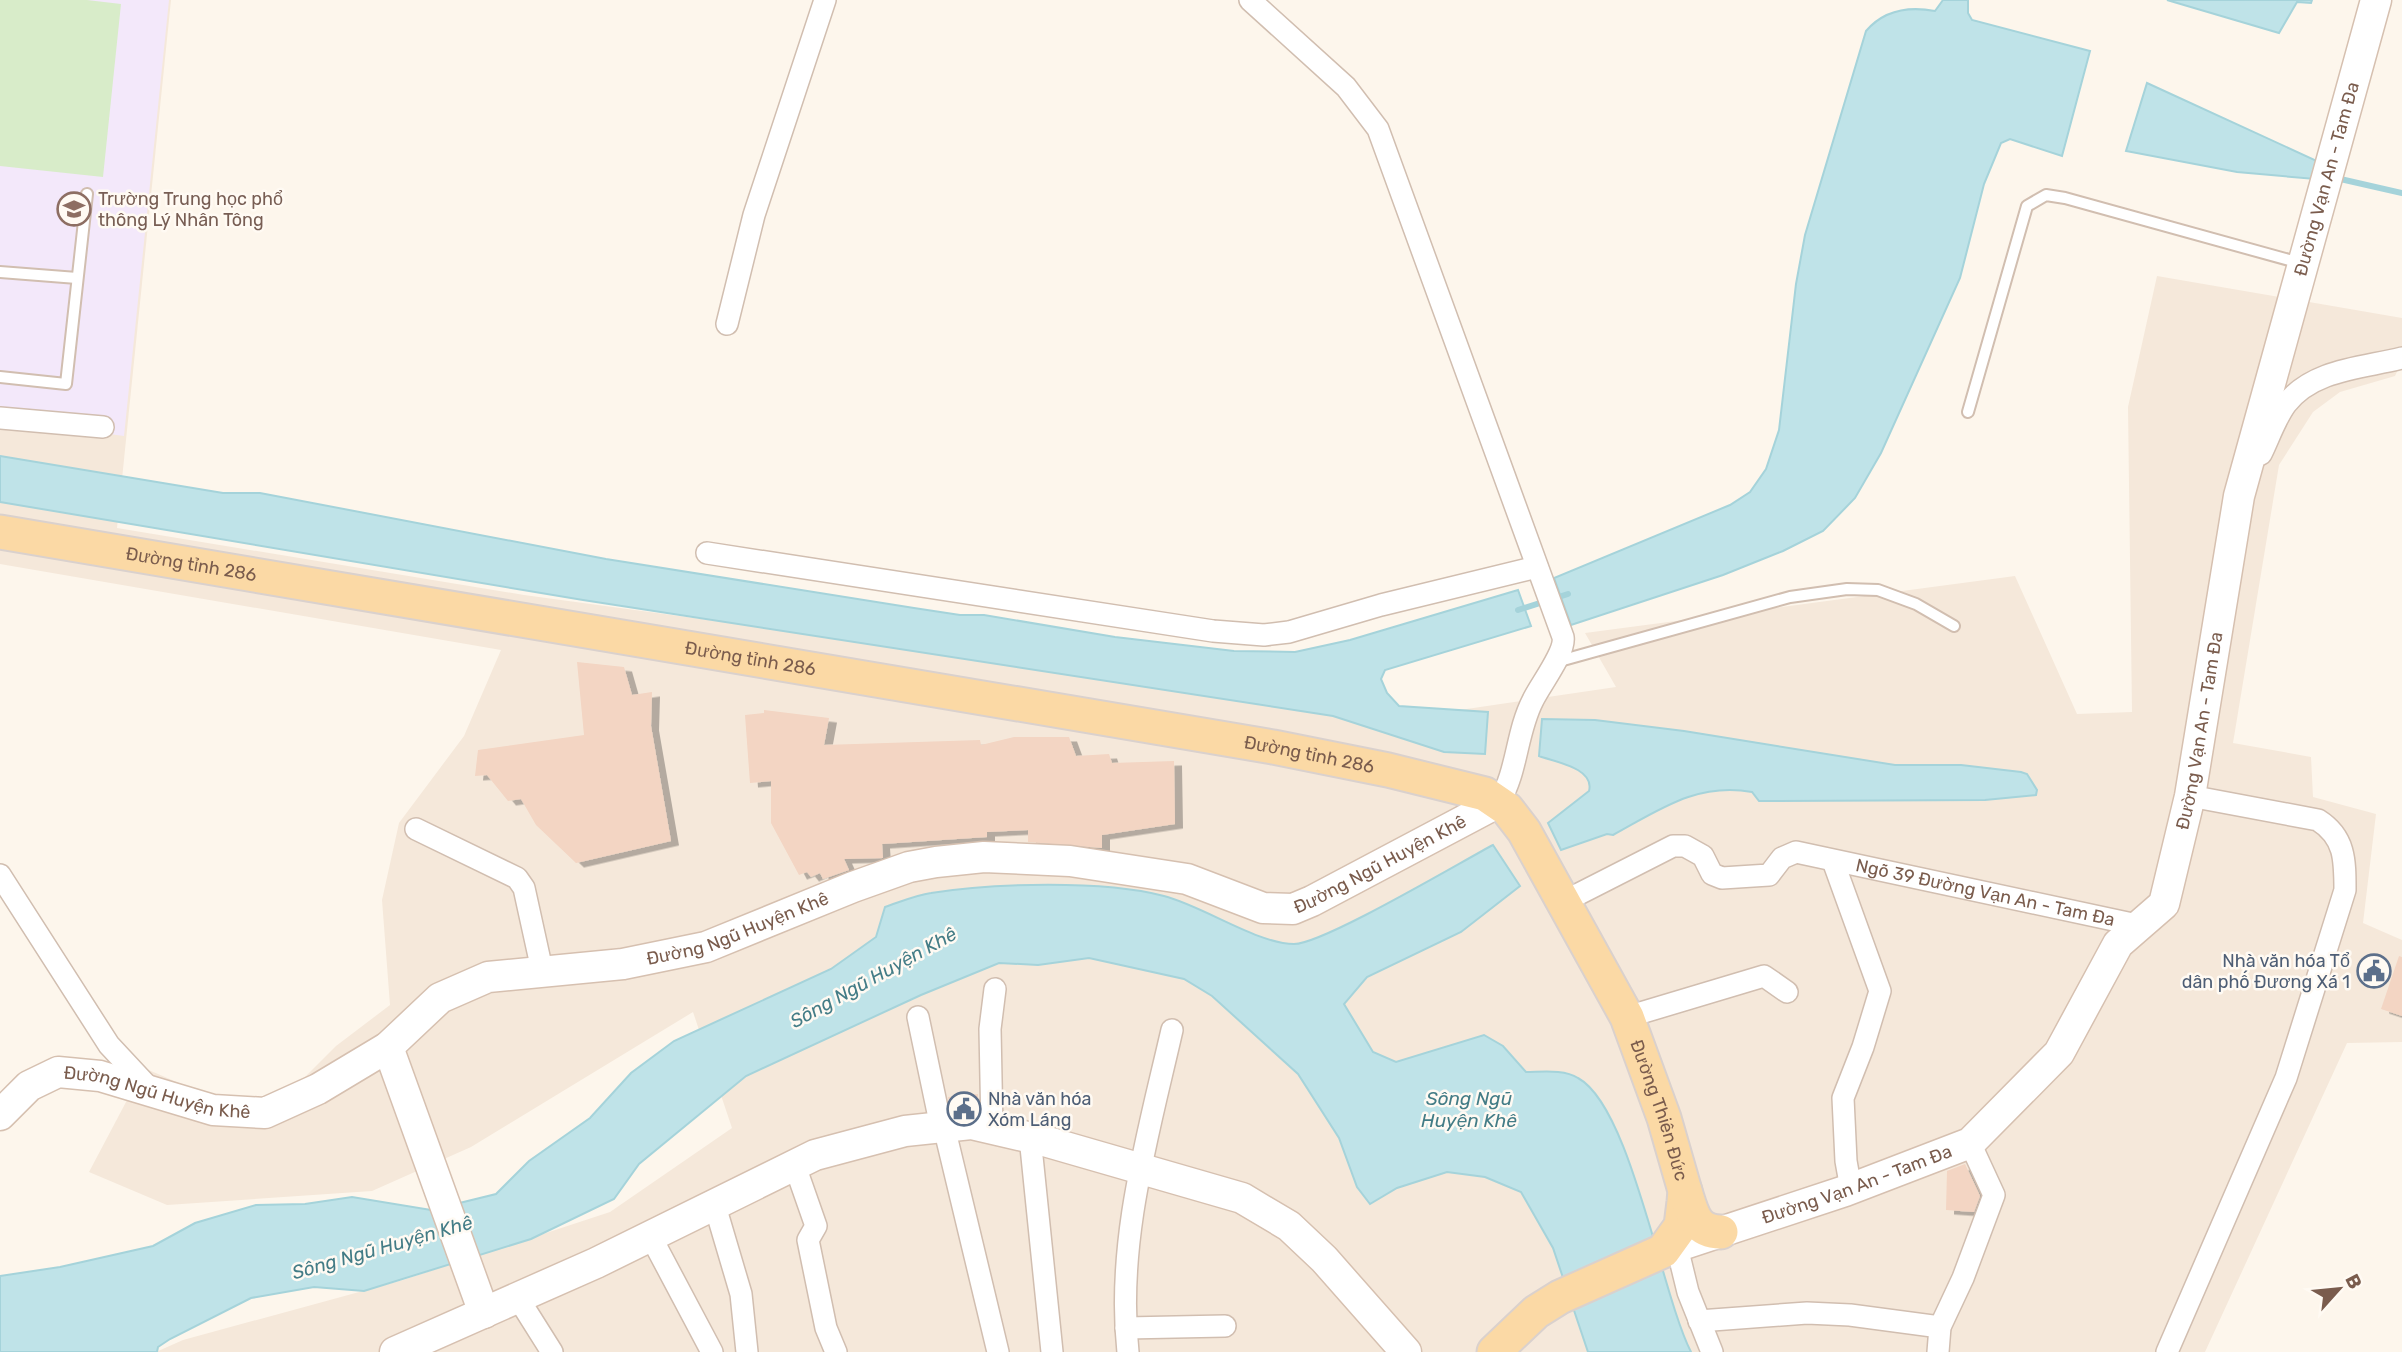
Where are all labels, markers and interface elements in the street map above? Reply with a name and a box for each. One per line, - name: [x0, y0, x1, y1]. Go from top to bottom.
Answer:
- street label: Đường Vạn An - Tam Đa: [2289, 79, 2364, 278]
- place label: Trường Trung học phổ thông Lý Nhân Tông: [98, 188, 283, 231]
- school or university icon: Trường Trung học phổ thông Lý Nhân Tông: [55, 190, 93, 228]
- street label: Đường tỉnh 286: [124, 542, 259, 586]
- street label: Đường Vạn An - Tam Đa: [2171, 630, 2228, 832]
- street label: Đường tỉnh 286: [683, 637, 818, 681]
- street label: Đường tỉnh 286: [1242, 731, 1376, 778]
- street label: Đường Ngũ Huyện Khê: [1290, 810, 1470, 918]
- street label: Ngõ 39 Đường Vạn An - Tam Đa: [1854, 854, 2117, 931]
- street label: Đường Ngũ Huyện Khê: [645, 887, 832, 970]
- water label: Sông Ngũ Huyện Khê: [786, 922, 961, 1033]
- place label: Nhà văn hóa Tổ dân phố Đương Xá 1: [2182, 950, 2350, 993]
- public building icon: Nhà văn hóa Tổ dân phố Đương Xá 1: [2355, 952, 2393, 990]
- street label: Đường Thiên Đức: [1625, 1037, 1693, 1183]
- street label: Đường Ngũ Huyện Khê: [63, 1062, 251, 1123]
- water label: Sông Ngũ Huyện Khê: [1421, 1087, 1517, 1132]
- place label: Nhà văn hóa Xóm Láng: [988, 1088, 1091, 1131]
- public building icon: Nhà văn hóa Xóm Láng: [945, 1090, 983, 1128]
- street label: Đường Vạn An - Tam Đa: [1759, 1140, 1955, 1229]
- water label: Sông Ngũ Huyện Khê: [289, 1211, 475, 1284]
- north arrow: [2304, 1254, 2374, 1324]
- text: B: [2340, 1270, 2367, 1293]

